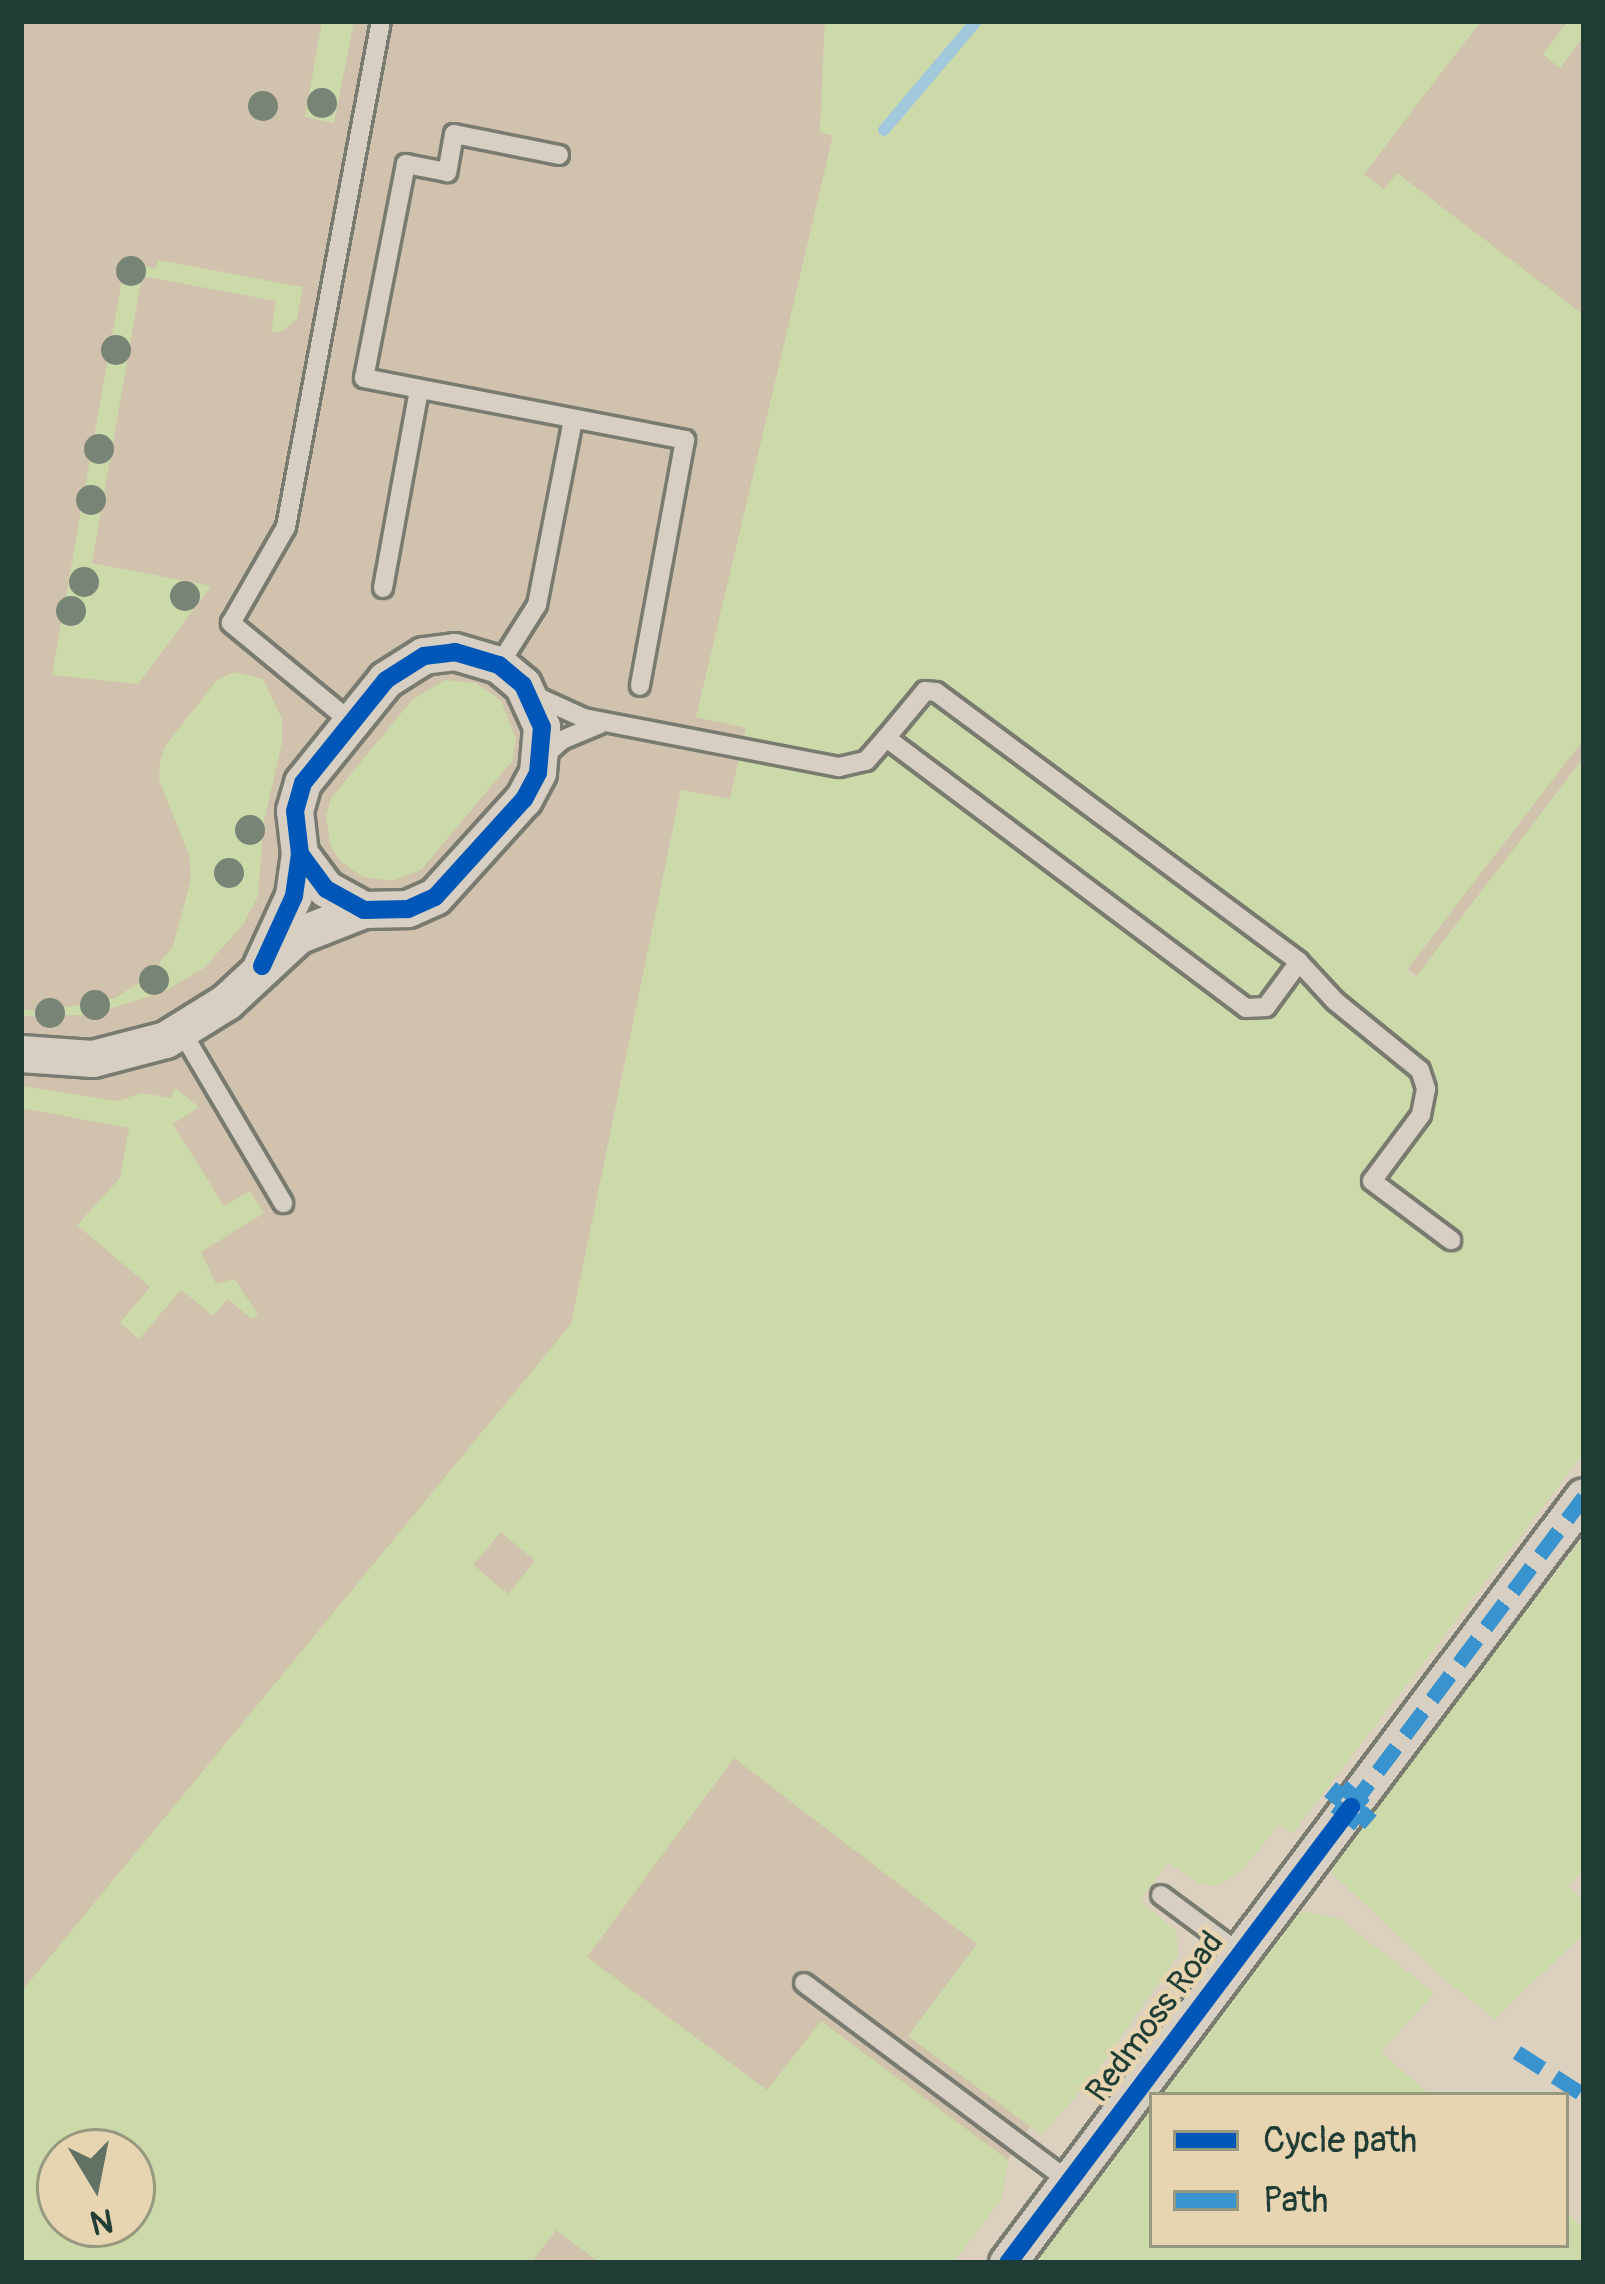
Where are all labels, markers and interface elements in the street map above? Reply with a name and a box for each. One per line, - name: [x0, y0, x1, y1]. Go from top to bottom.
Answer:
- street label: Redmoss Road: [1078, 1924, 1232, 2110]
- legend: [1149, 2092, 1569, 2248]
- text: Cycle path: [1263, 2118, 1417, 2163]
- north arrow: [36, 2128, 156, 2248]
- text: Path: [1263, 2178, 1328, 2223]
- text: N: [87, 2199, 116, 2243]

